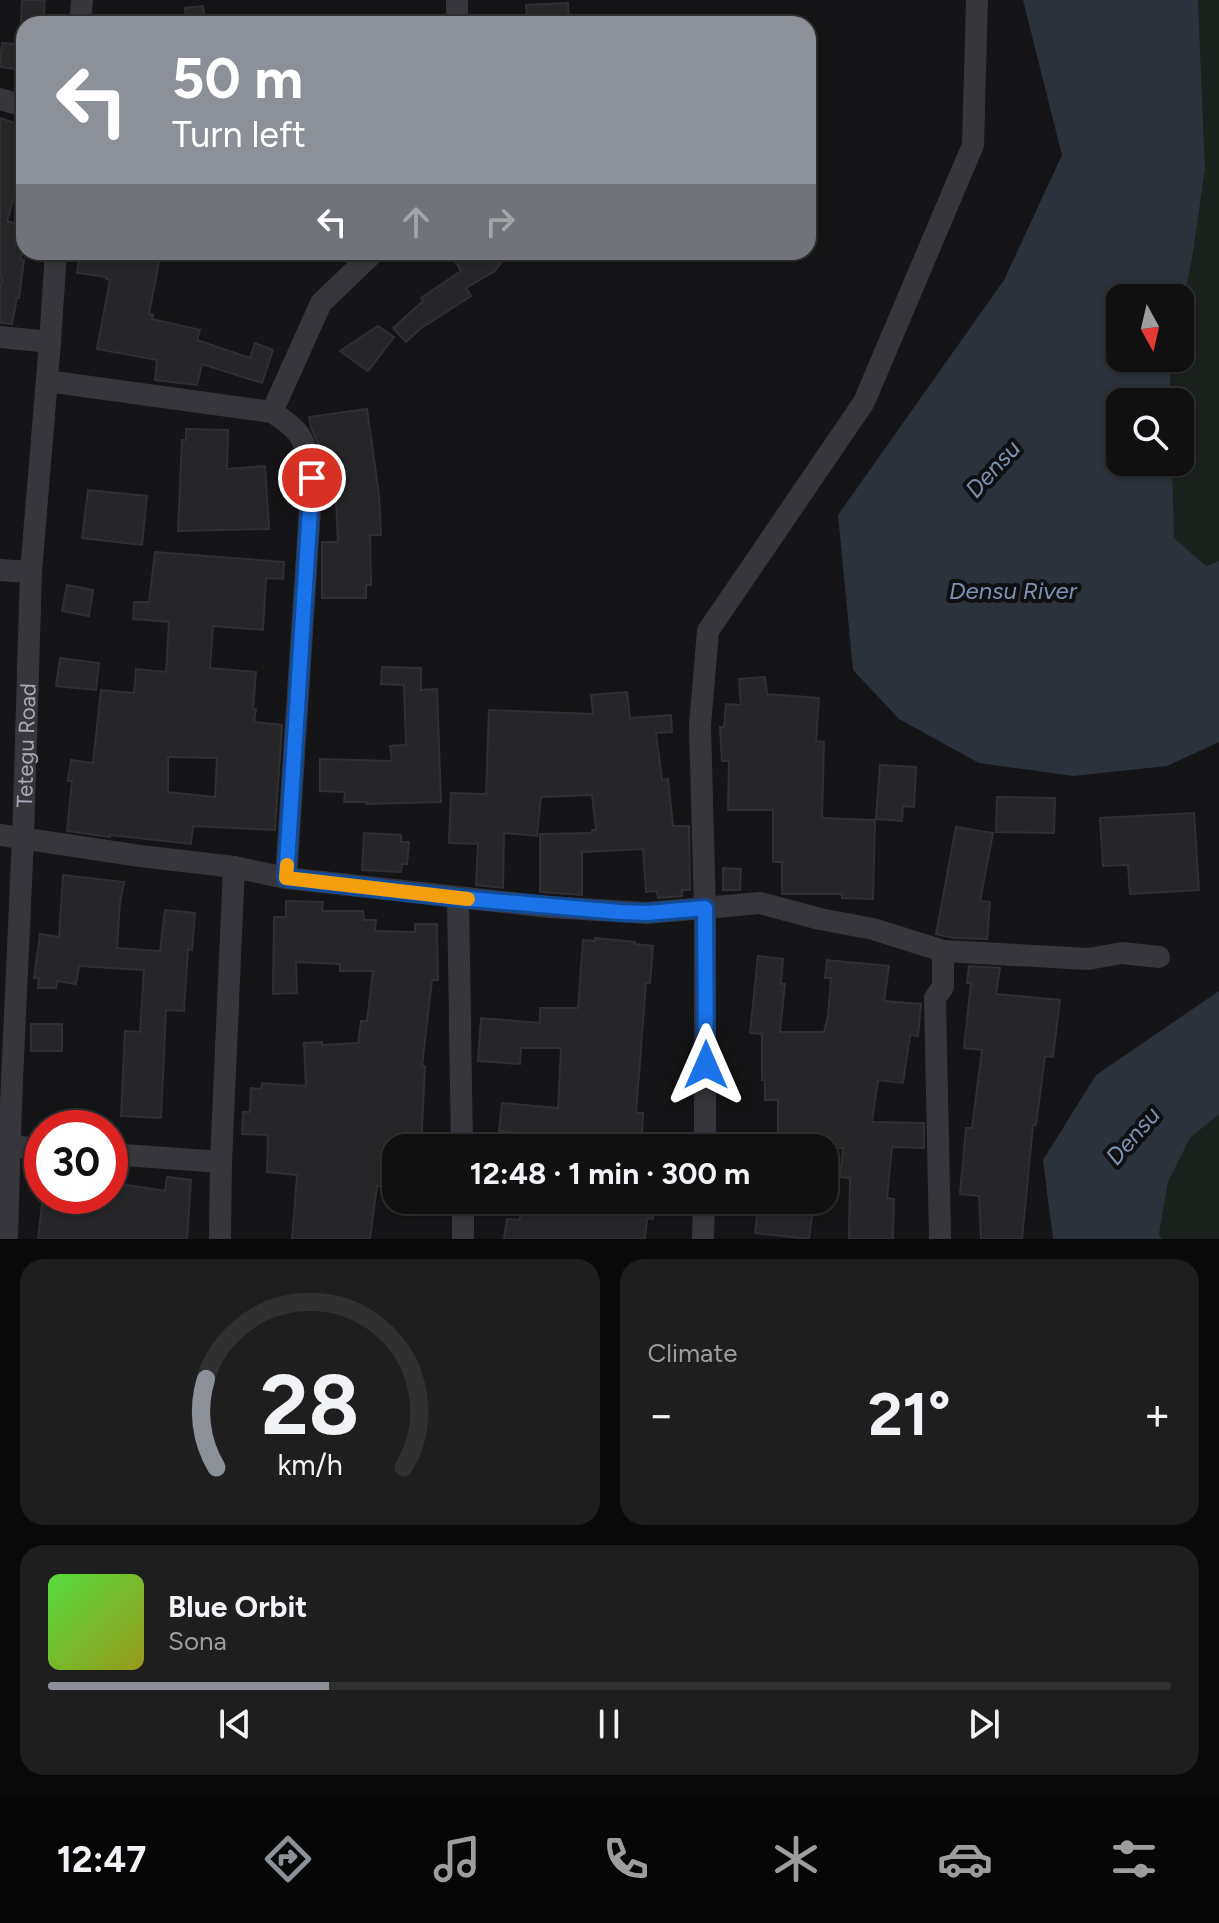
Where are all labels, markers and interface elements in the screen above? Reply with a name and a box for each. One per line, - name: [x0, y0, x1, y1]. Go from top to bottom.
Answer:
- text: 50 m: [172, 45, 303, 112]
- icon: left: [40, 48, 144, 152]
- text: Turn left: [172, 113, 306, 156]
- icon: left: [310, 200, 354, 244]
- icon: ahead: [394, 200, 438, 244]
- icon: right: [478, 200, 522, 244]
- north arrow: [1106, 284, 1194, 372]
- map controls: [1106, 284, 1194, 476]
- button: search: [1106, 388, 1194, 476]
- water label: Densu: [959, 434, 1026, 504]
- pin: [278, 444, 346, 512]
- icon: arrive: [290, 456, 334, 500]
- water label: Densu River: [949, 576, 1078, 605]
- street label: Tetegu Road: [11, 683, 42, 808]
- position arrow: [664, 1023, 748, 1107]
- water label: Densu: [1099, 1101, 1166, 1171]
- speed limit sign: 30: [24, 1110, 128, 1214]
- text: 12:48 · 1 min · 300 m: [470, 1155, 750, 1192]
- text: Climate: [648, 1337, 737, 1369]
- text: 28: [260, 1355, 359, 1455]
- text: 21°: [868, 1378, 951, 1450]
- text: −: [648, 1388, 675, 1441]
- text: +: [1144, 1388, 1171, 1441]
- text: km/h: [277, 1448, 342, 1482]
- text: Blue Orbit: [168, 1588, 307, 1625]
- text: Sona: [168, 1625, 227, 1657]
- icon: previous: [213, 1702, 257, 1746]
- icon: pause: [587, 1702, 631, 1746]
- icon: next: [962, 1702, 1006, 1746]
- icon: directions: [260, 1831, 316, 1887]
- icon: music: [429, 1831, 485, 1887]
- icon: phone: [598, 1831, 654, 1887]
- icon: climate: [768, 1831, 824, 1887]
- icon: car: [937, 1831, 993, 1887]
- icon: filters: [1106, 1831, 1162, 1887]
- text: 12:47: [57, 1838, 146, 1881]

